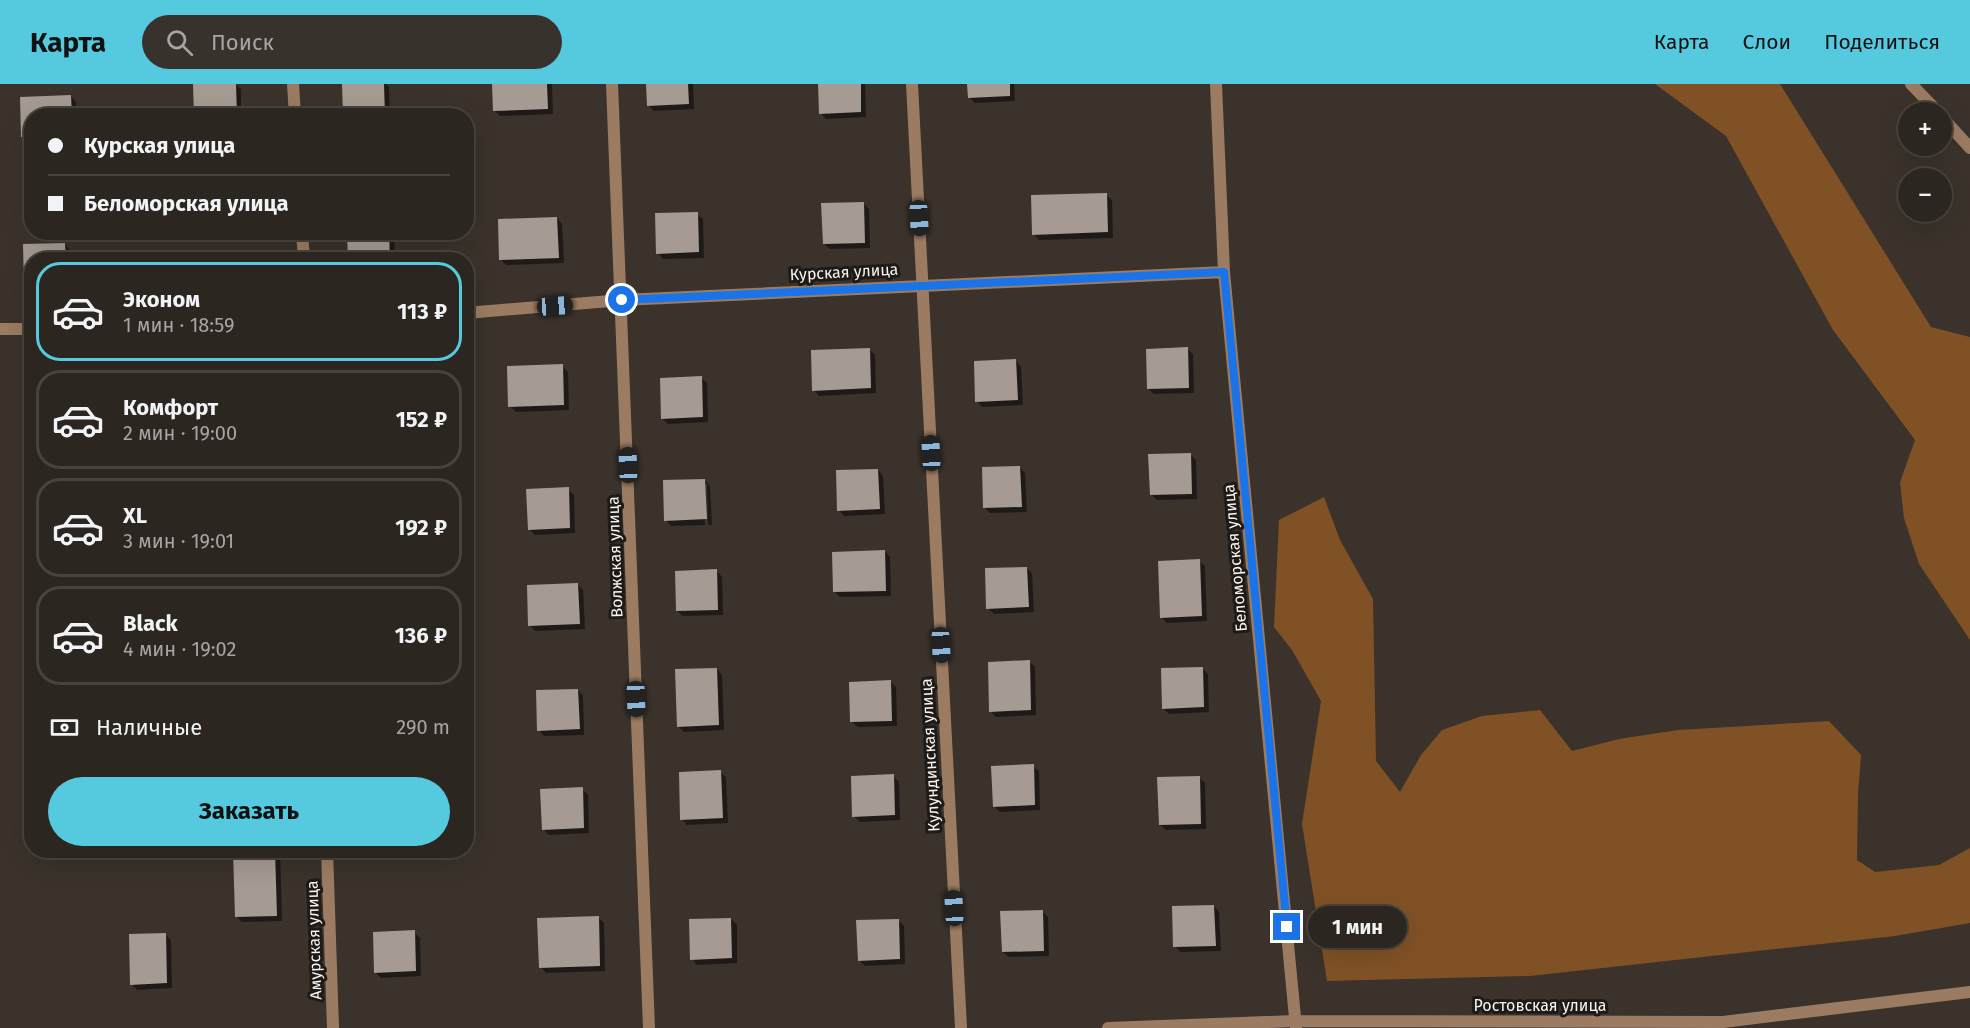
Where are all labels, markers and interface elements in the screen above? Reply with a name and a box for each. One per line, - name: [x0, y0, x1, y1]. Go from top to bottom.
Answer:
- search box: [142, 15, 562, 69]
- text: Карта: [30, 26, 106, 59]
- icon: search: [163, 26, 196, 59]
- text: Поиск: [211, 29, 274, 56]
- text: Карта: [1654, 29, 1710, 55]
- text: Слои: [1743, 29, 1791, 55]
- text: Поделиться: [1824, 29, 1940, 55]
- map controls: [1898, 102, 1952, 222]
- button: +: [1898, 102, 1952, 156]
- text: Курская улица: [84, 132, 235, 159]
- button: −: [1898, 168, 1952, 222]
- text: Беломорская улица: [84, 190, 289, 217]
- car: [909, 200, 929, 236]
- street label: Курская улица: [789, 260, 899, 284]
- icon: car: [51, 285, 105, 339]
- text: Эконом: [123, 286, 200, 313]
- route start: [608, 286, 635, 313]
- car: [536, 296, 574, 316]
- text: 113 ₽: [397, 298, 447, 325]
- text: 1 мин · 18:59: [123, 313, 234, 337]
- icon: car: [51, 393, 105, 447]
- text: Комфорт: [123, 394, 218, 421]
- text: 152 ₽: [396, 406, 447, 433]
- text: 2 мин · 19:00: [123, 421, 237, 445]
- car: [921, 435, 941, 471]
- car: [618, 447, 638, 483]
- street label: Беломорская улица: [1219, 483, 1251, 633]
- street label: Волжская улица: [603, 496, 627, 618]
- icon: car: [51, 501, 105, 555]
- text: XL: [123, 502, 147, 529]
- text: 192 ₽: [395, 514, 447, 541]
- text: 3 мин · 19:01: [123, 529, 234, 553]
- icon: car: [51, 609, 105, 663]
- text: Black: [123, 610, 178, 637]
- text: 136 ₽: [395, 622, 447, 649]
- car: [931, 627, 951, 663]
- text: 4 мин · 19:02: [123, 637, 236, 661]
- street label: Кулундинская улица: [916, 678, 944, 832]
- car: [626, 681, 646, 717]
- icon: cash: [48, 711, 81, 744]
- text: Наличные: [96, 714, 202, 741]
- text: 290 m: [396, 715, 450, 739]
- button: Заказать: [48, 777, 450, 846]
- street label: Амурская улица: [302, 880, 326, 1000]
- car: [944, 890, 964, 926]
- callout: 1 мин: [1308, 906, 1407, 948]
- route end: [1273, 913, 1300, 940]
- text: 1 мин: [1332, 915, 1383, 939]
- street label: Ростовская улица: [1474, 996, 1606, 1015]

